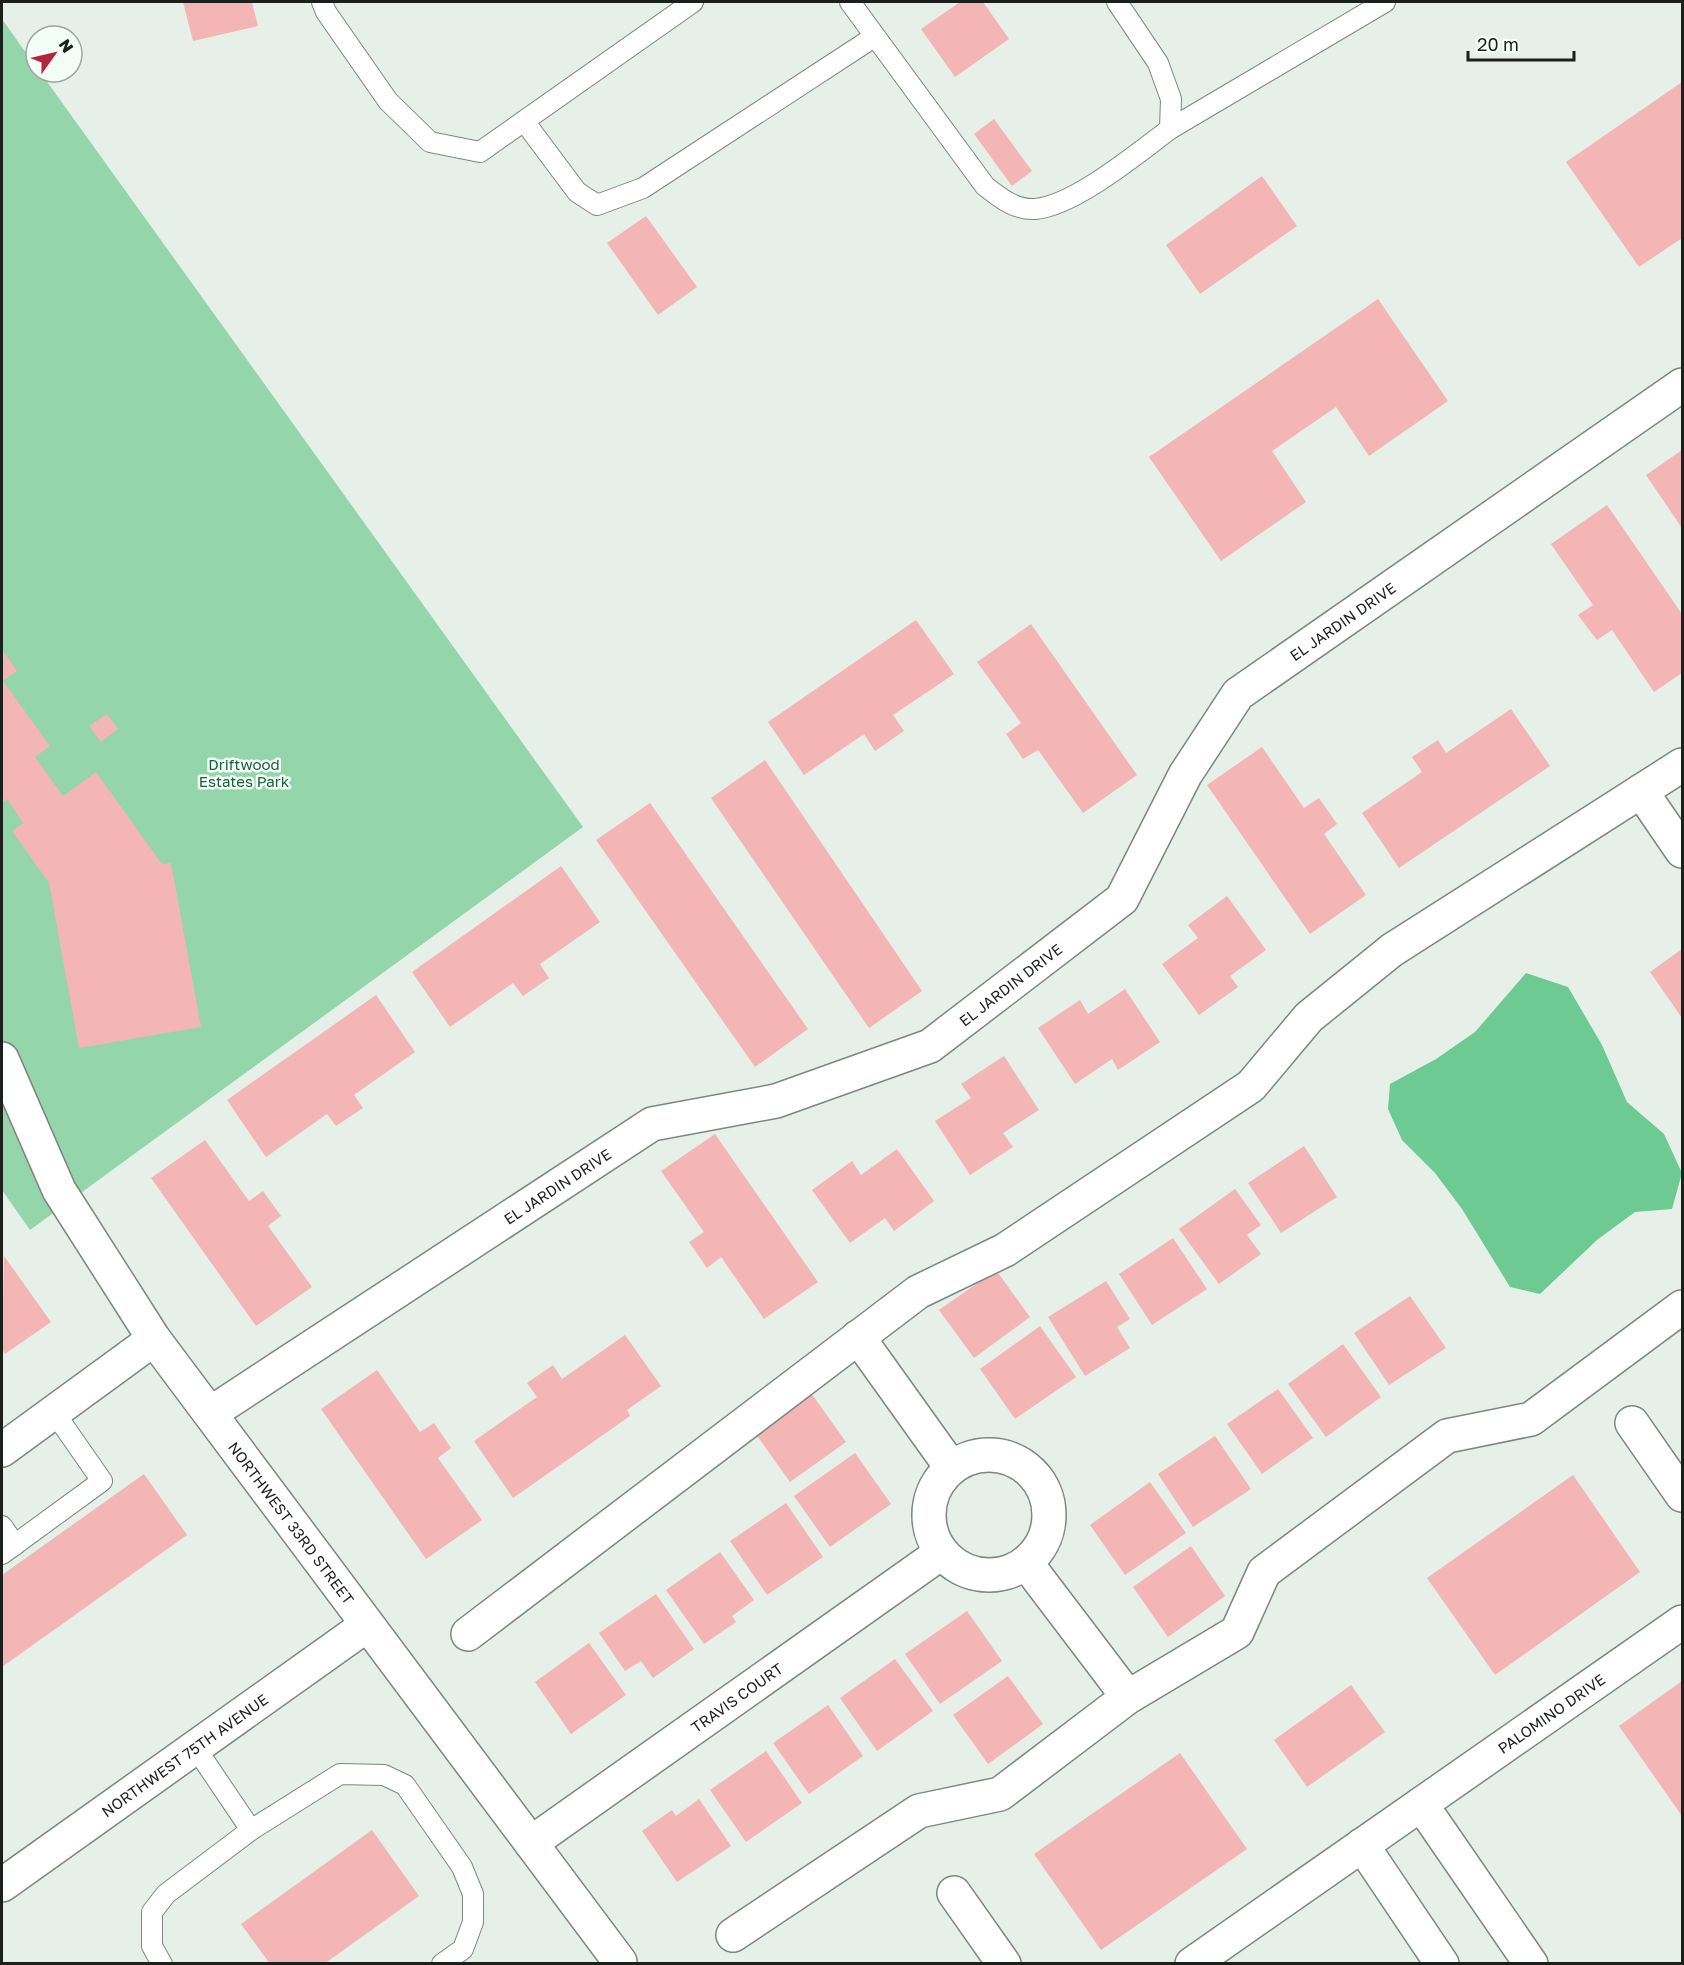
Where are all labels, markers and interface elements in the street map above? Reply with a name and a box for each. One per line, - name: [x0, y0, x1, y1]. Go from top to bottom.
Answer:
- north arrow: [24, 24, 84, 84]
- scale bar: [1468, 24, 1574, 62]
- text: 20 m: [1477, 33, 1519, 55]
- text: N: [55, 35, 78, 56]
- street label: EL JARDIN DRIVE: [1286, 578, 1399, 664]
- park label: Driftwood Estates Park: [199, 755, 290, 790]
- street label: EL JARDIN DRIVE: [955, 939, 1065, 1030]
- street label: EL JARDIN DRIVE: [500, 1144, 614, 1228]
- street label: NORTHWEST 33RD STREET: [225, 1438, 358, 1607]
- street label: TRAVIS COURT: [687, 1659, 786, 1736]
- street label: PALOMINO DRIVE: [1494, 1670, 1608, 1757]
- street label: NORTHWEST 75TH AVENUE: [98, 1690, 271, 1820]

